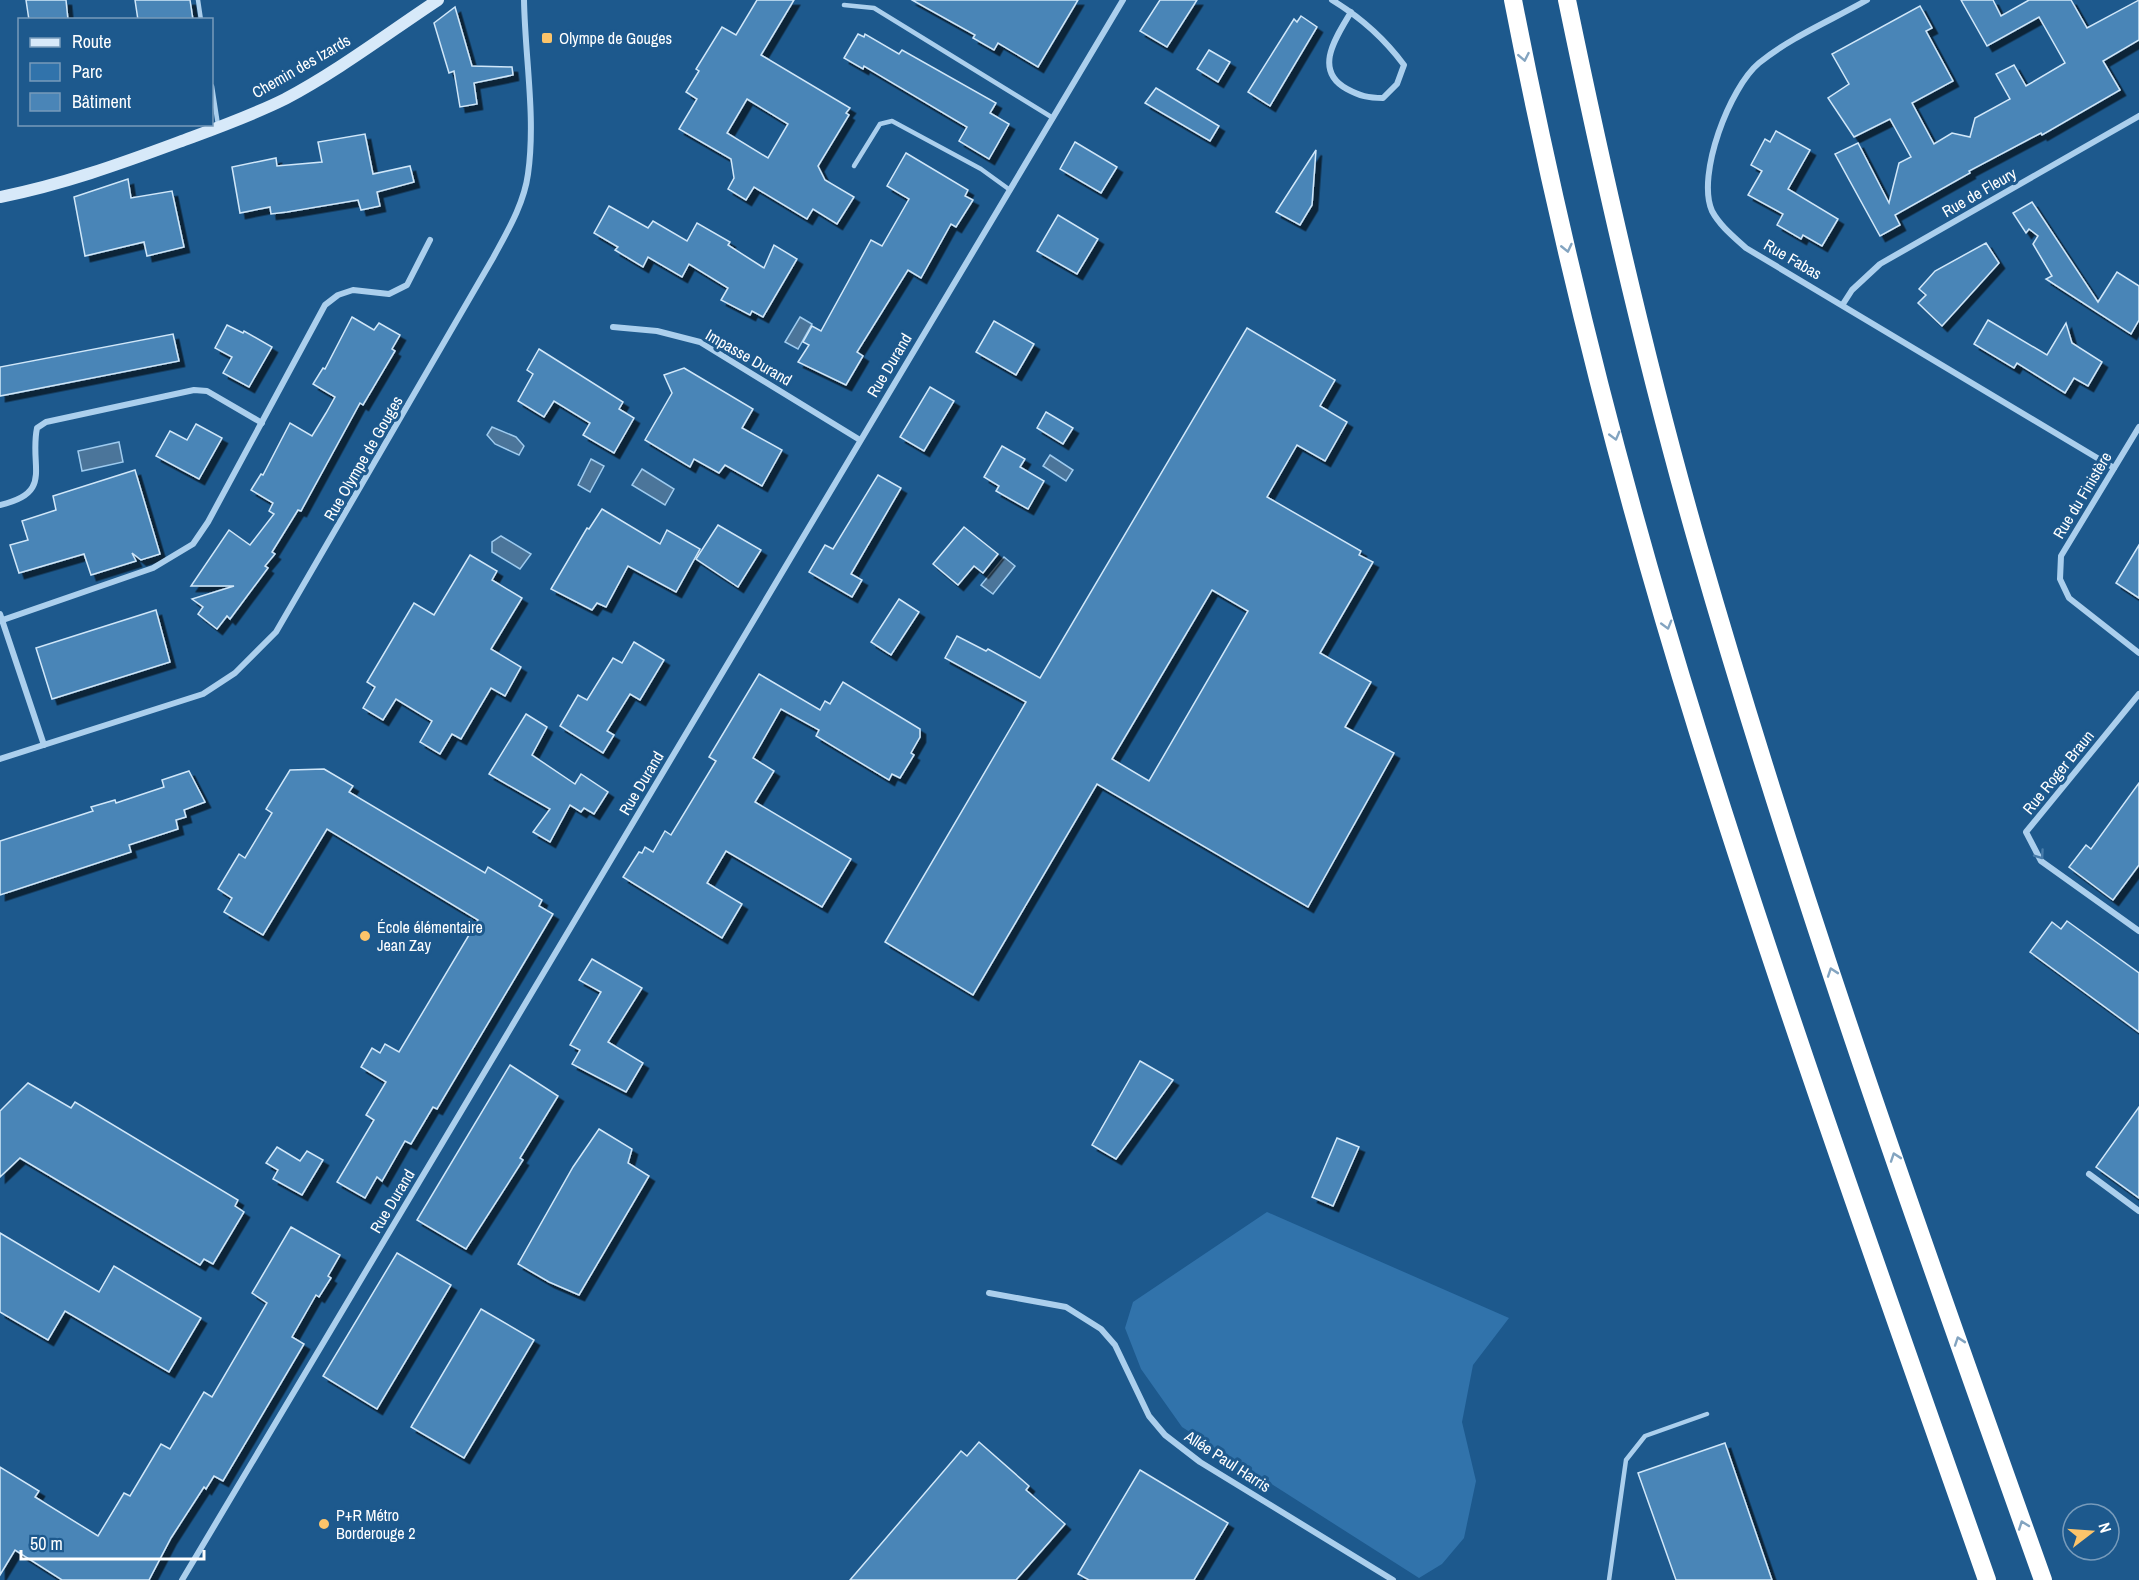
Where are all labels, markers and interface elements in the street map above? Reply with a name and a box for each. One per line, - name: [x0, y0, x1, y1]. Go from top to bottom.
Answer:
- legend: [18, 18, 213, 126]
- place label: Olympe de Gouges: [559, 27, 672, 49]
- text: Route: [72, 29, 111, 54]
- street label: Chemin des Izards: [248, 29, 354, 103]
- marker: Olympe de Gouges: [540, 31, 554, 45]
- one-way arrow: [1517, 52, 1530, 62]
- text: Parc: [72, 59, 102, 84]
- text: Bâtiment: [72, 89, 131, 114]
- street label: Rue de Fleury: [1938, 162, 2021, 222]
- street label: Rue Fabas: [1760, 234, 1826, 284]
- one-way arrow: [1559, 242, 1572, 252]
- street label: Impasse Durand: [702, 323, 796, 391]
- street label: Rue Durand: [861, 329, 917, 401]
- street label: Rue Olympe de Gouges: [318, 392, 408, 524]
- one-way arrow: [1608, 431, 1620, 441]
- street label: Rue du Finistère: [2047, 447, 2117, 543]
- one-way arrow: [1659, 619, 1672, 629]
- street label: Rue Roger Braun: [2017, 725, 2099, 819]
- street label: Rue Durand: [613, 747, 669, 819]
- one-way arrow: [2033, 849, 2044, 860]
- place label: École élémentaire Jean Zay: [377, 916, 483, 956]
- marker: École élémentaire Jean Zay: [358, 929, 372, 943]
- one-way arrow: [1826, 967, 1839, 978]
- one-way arrow: [1890, 1152, 1903, 1162]
- street label: Rue Durand: [364, 1165, 420, 1237]
- one-way arrow: [1954, 1336, 1967, 1347]
- street label: Allée Paul Harris: [1180, 1424, 1275, 1497]
- north arrow: [2061, 1502, 2121, 1562]
- place label: P+R Métro Borderouge 2: [336, 1504, 416, 1544]
- marker: P+R Métro Borderouge 2: [317, 1517, 331, 1531]
- one-way arrow: [2018, 1520, 2031, 1531]
- text: N: [2093, 1520, 2117, 1535]
- scale bar: [21, 1523, 204, 1561]
- text: 50 m: [30, 1531, 63, 1556]

